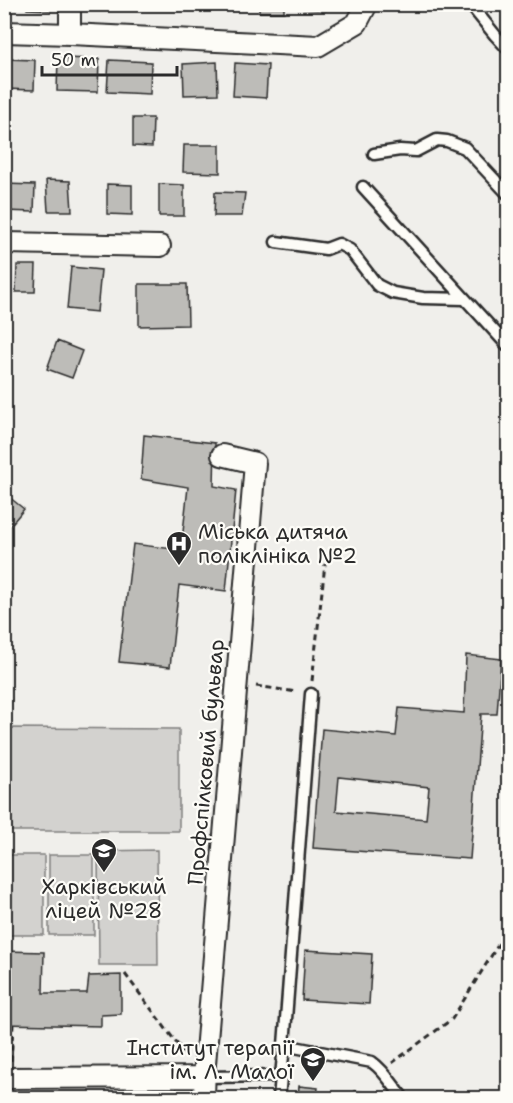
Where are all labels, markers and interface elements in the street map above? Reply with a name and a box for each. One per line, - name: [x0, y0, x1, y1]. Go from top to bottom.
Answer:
- scale bar: [42, 39, 177, 77]
- text: 50 m: [51, 48, 96, 72]
- place label: Міська дитяча поліклініка №2: [198, 518, 357, 570]
- hospital icon: Міська дитяча поліклініка №2: [164, 529, 194, 567]
- street label: Профспілковий бульвар: [181, 638, 231, 886]
- school or university icon: Харківський ліцей №28: [89, 836, 119, 874]
- place label: Харківський ліцей №28: [42, 873, 167, 925]
- place label: Інститут терапії ім. Л. Малої: [127, 1034, 295, 1086]
- school or university icon: Інститут терапії ім. Л. Малої: [298, 1045, 328, 1083]

